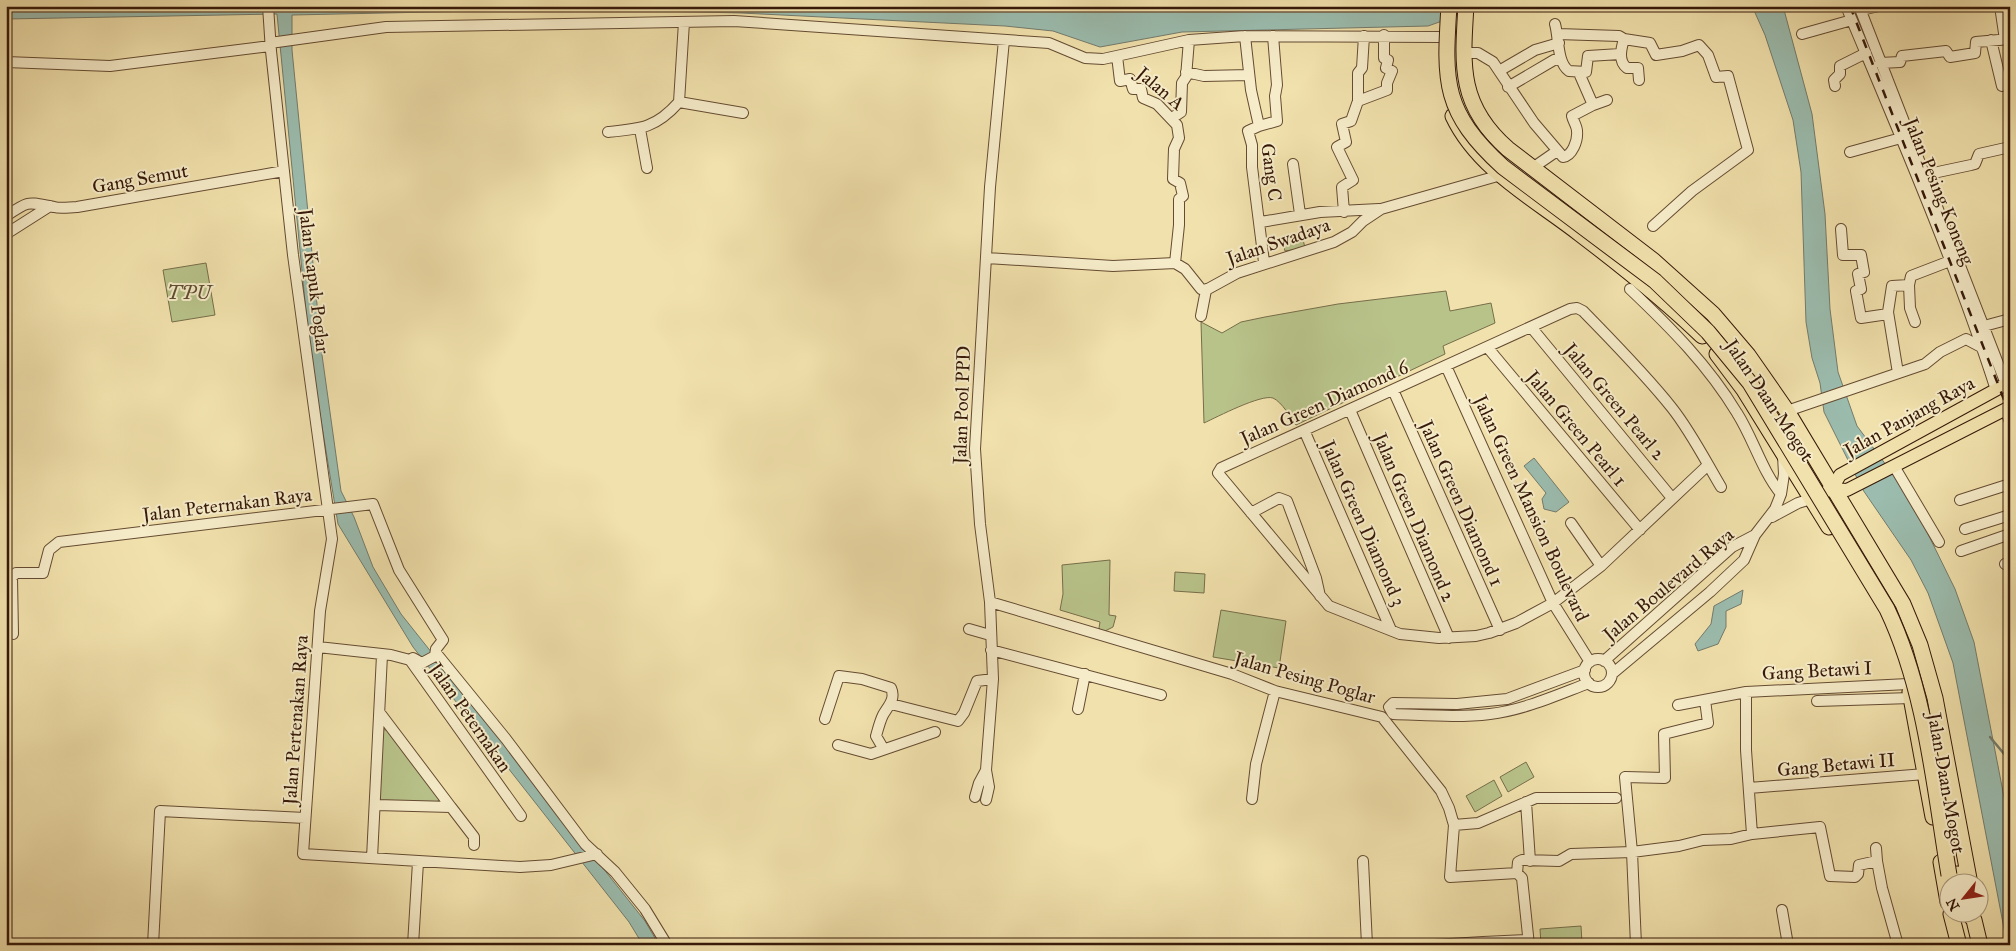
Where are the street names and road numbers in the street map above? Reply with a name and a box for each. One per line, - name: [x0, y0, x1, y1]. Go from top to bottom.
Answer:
- street label: Jalan A: [1130, 60, 1190, 116]
- street label: Jalan Pesing Koneng: [1898, 112, 1980, 269]
- street label: Gang C: [1255, 142, 1287, 203]
- street label: Gang Semut: [90, 159, 190, 199]
- street label: Jalan Kapuk Poglar: [293, 205, 335, 356]
- street label: Jalan Swadaya: [1221, 213, 1334, 272]
- street label: Jalan Daan Mogot: [1718, 333, 1819, 467]
- street label: Jalan Green Pearl 2: [1557, 337, 1671, 466]
- street label: Jalan Pool PPD: [948, 345, 976, 467]
- street label: Jalan Green Diamond 6: [1235, 355, 1413, 452]
- street label: Jalan Green Pearl 1: [1519, 364, 1632, 492]
- street label: Jalan Panjang Raya: [1838, 371, 1980, 464]
- street label: Jalan Green Mansion Boulevard: [1467, 390, 1594, 626]
- street label: Jalan Green Diamond 1: [1413, 415, 1508, 590]
- street label: Jalan Green Diamond 2: [1367, 428, 1461, 606]
- street label: Jalan Green Diamond 3: [1315, 435, 1410, 610]
- street label: Jalan Peternakan Raya: [139, 483, 314, 528]
- street label: Jalan Boulevard Raya: [1597, 522, 1740, 648]
- street label: Jalan Pertenakan Raya: [278, 633, 314, 808]
- street label: Jalan Pesing Poglar: [1229, 646, 1379, 710]
- street label: Jalan Peternakan: [422, 656, 517, 777]
- street label: Gang Betawi I: [1761, 656, 1873, 686]
- street label: Jalan Daan Mogot: [1921, 709, 1970, 856]
- street label: Gang Betawi II: [1776, 748, 1896, 782]

